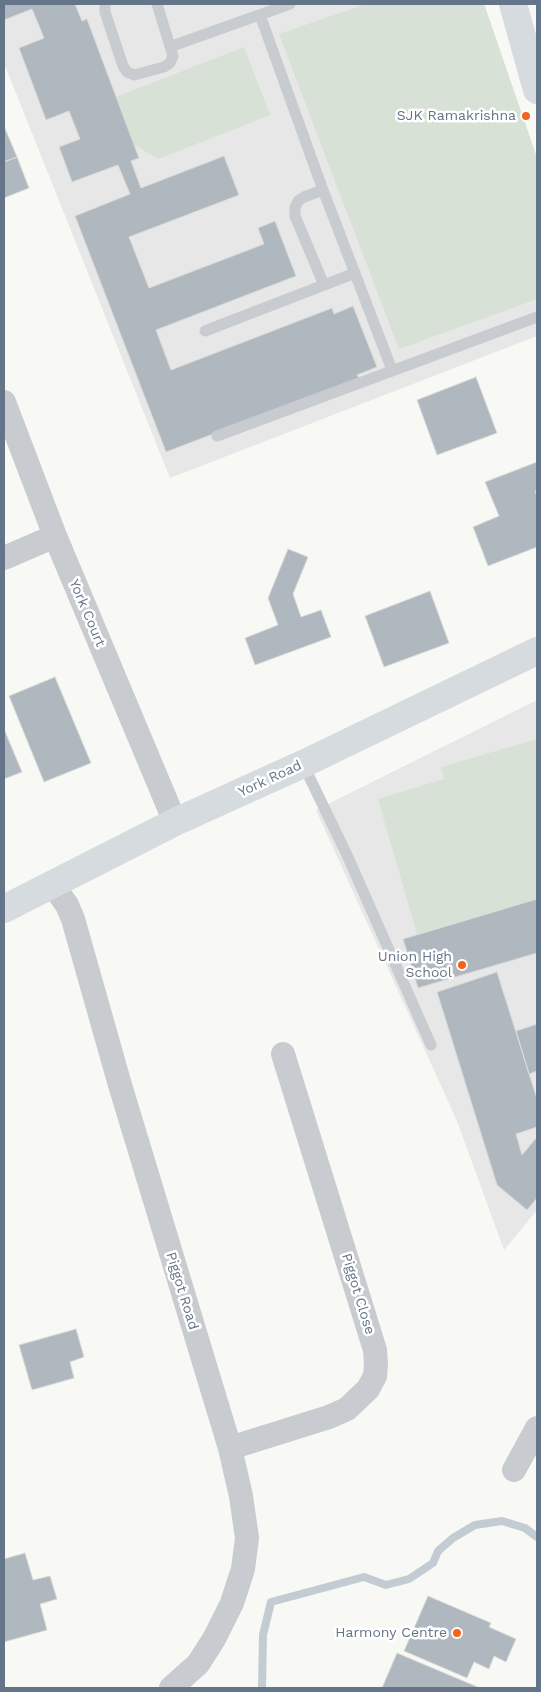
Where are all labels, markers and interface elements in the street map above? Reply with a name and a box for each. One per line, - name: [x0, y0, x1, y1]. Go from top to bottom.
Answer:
- place label: SJK Ramakrishna: [397, 108, 516, 124]
- marker: SJK Ramakrishna: [520, 110, 532, 122]
- street label: York Court: [65, 577, 109, 649]
- street label: York Road: [236, 757, 304, 801]
- place label: Union High School: [378, 949, 452, 982]
- marker: Union High School: [456, 959, 468, 971]
- street label: Piggot Road: [162, 1250, 202, 1332]
- street label: Piggot Close: [338, 1251, 378, 1337]
- place label: Harmony Centre: [335, 1625, 447, 1641]
- marker: Harmony Centre: [451, 1627, 463, 1639]

